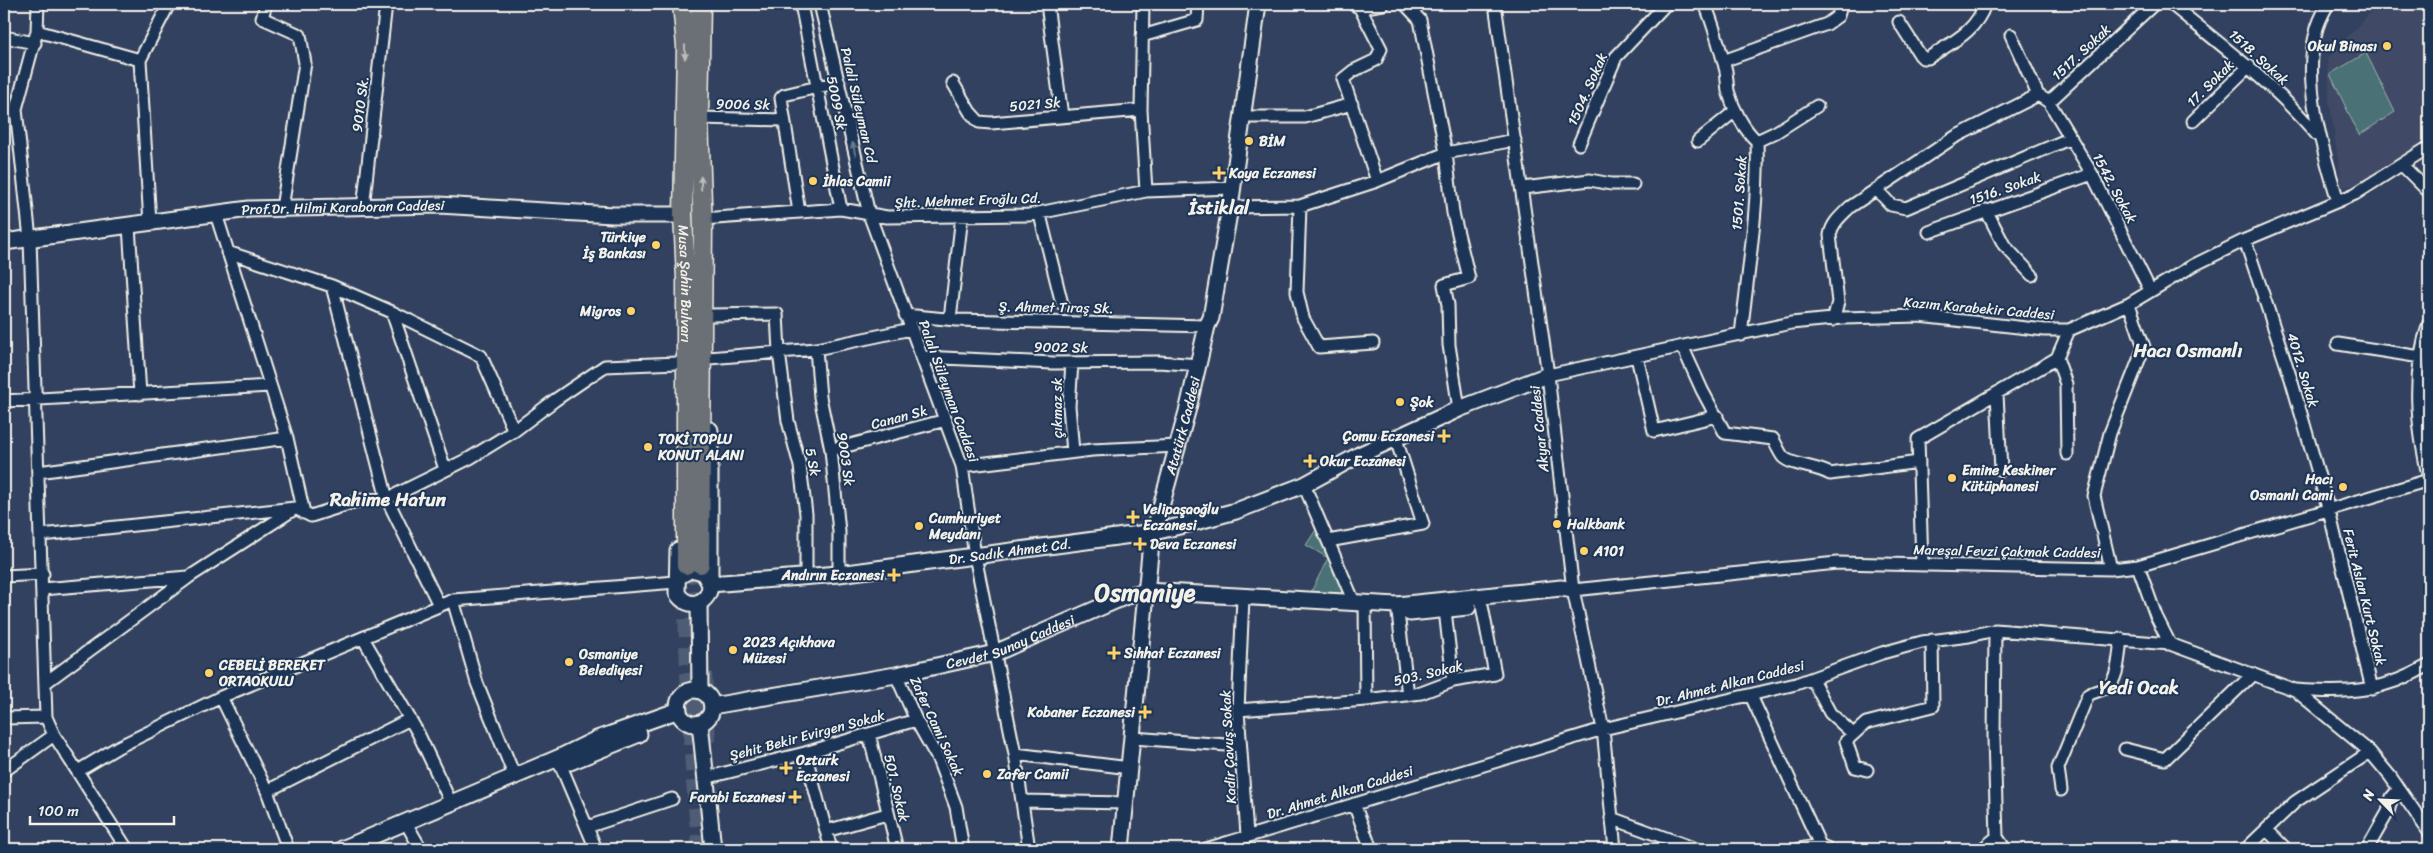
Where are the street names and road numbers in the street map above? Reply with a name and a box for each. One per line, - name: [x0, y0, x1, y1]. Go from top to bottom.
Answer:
- street label: 1517. Sokak: [2046, 18, 2117, 87]
- street label: 1518. Sokak: [2223, 23, 2295, 92]
- street label: Palali Süleyman Cd: [833, 45, 884, 167]
- street label: 1504. Sokak: [1560, 48, 1615, 130]
- street label: 17. Sokak: [2180, 53, 2241, 113]
- street label: 5009 Sk: [819, 74, 854, 133]
- street label: 9010 Sk.: [345, 75, 376, 134]
- street label: 5021 Sk: [1008, 90, 1062, 119]
- street label: 9006 Sk: [716, 92, 771, 117]
- street label: 1542. Sokak: [2085, 148, 2144, 229]
- street label: 1501. Sokak: [1724, 154, 1755, 231]
- street label: 1516. Sokak: [1966, 164, 2045, 212]
- street label: Şht. Mehmet Eroğlu Cd.: [894, 185, 1042, 216]
- street label: Prof.Dr. Hilmi Karaboran Caddesi: [240, 193, 446, 223]
- street label: Musa Şahin Bulvarı: [670, 224, 698, 343]
- street label: Kazım Karabekir Caddesi: [1903, 289, 2057, 328]
- street label: Ş. Ahmet Tıraş Sk.: [998, 294, 1114, 321]
- street label: Palalı Süleyman Caddesi: [911, 317, 986, 467]
- street label: 4012. Sokak: [2279, 330, 2326, 411]
- street label: 9002 Sk: [1034, 335, 1089, 360]
- street label: Atatürk Caddesi: [1158, 373, 1208, 479]
- street label: çıkmaz sk: [1045, 377, 1070, 438]
- street label: Akyar Caddesi: [1522, 383, 1557, 475]
- street label: Canan Sk: [868, 398, 930, 437]
- street label: 9003 Sk: [829, 431, 862, 488]
- street label: 5 Sk: [798, 446, 828, 479]
- street label: Ferit Aslan Kurt Sokak: [2335, 526, 2394, 668]
- street label: Dr. Sadık Ahmet Cd.: [947, 531, 1073, 572]
- street label: Mareşal Fevzi Çakmak Caddesi: [1913, 537, 2102, 566]
- street label: Cevdet Sunay Caddesi: [944, 607, 1080, 677]
- street label: 503. Sokak: [1391, 653, 1466, 694]
- street label: Dr. Ahmet Alkan Caddesi: [1653, 653, 1808, 714]
- street label: Zafer Cami Sokak: [902, 672, 971, 781]
- street label: Kadir Çavuş Sokak: [1213, 689, 1244, 804]
- street label: Şehit Bekir Evirgen Sokak: [727, 703, 888, 768]
- street label: 501. Sokak: [877, 752, 917, 825]
- street label: Dr. Ahmet Alkan Caddesi: [1264, 758, 1417, 827]

